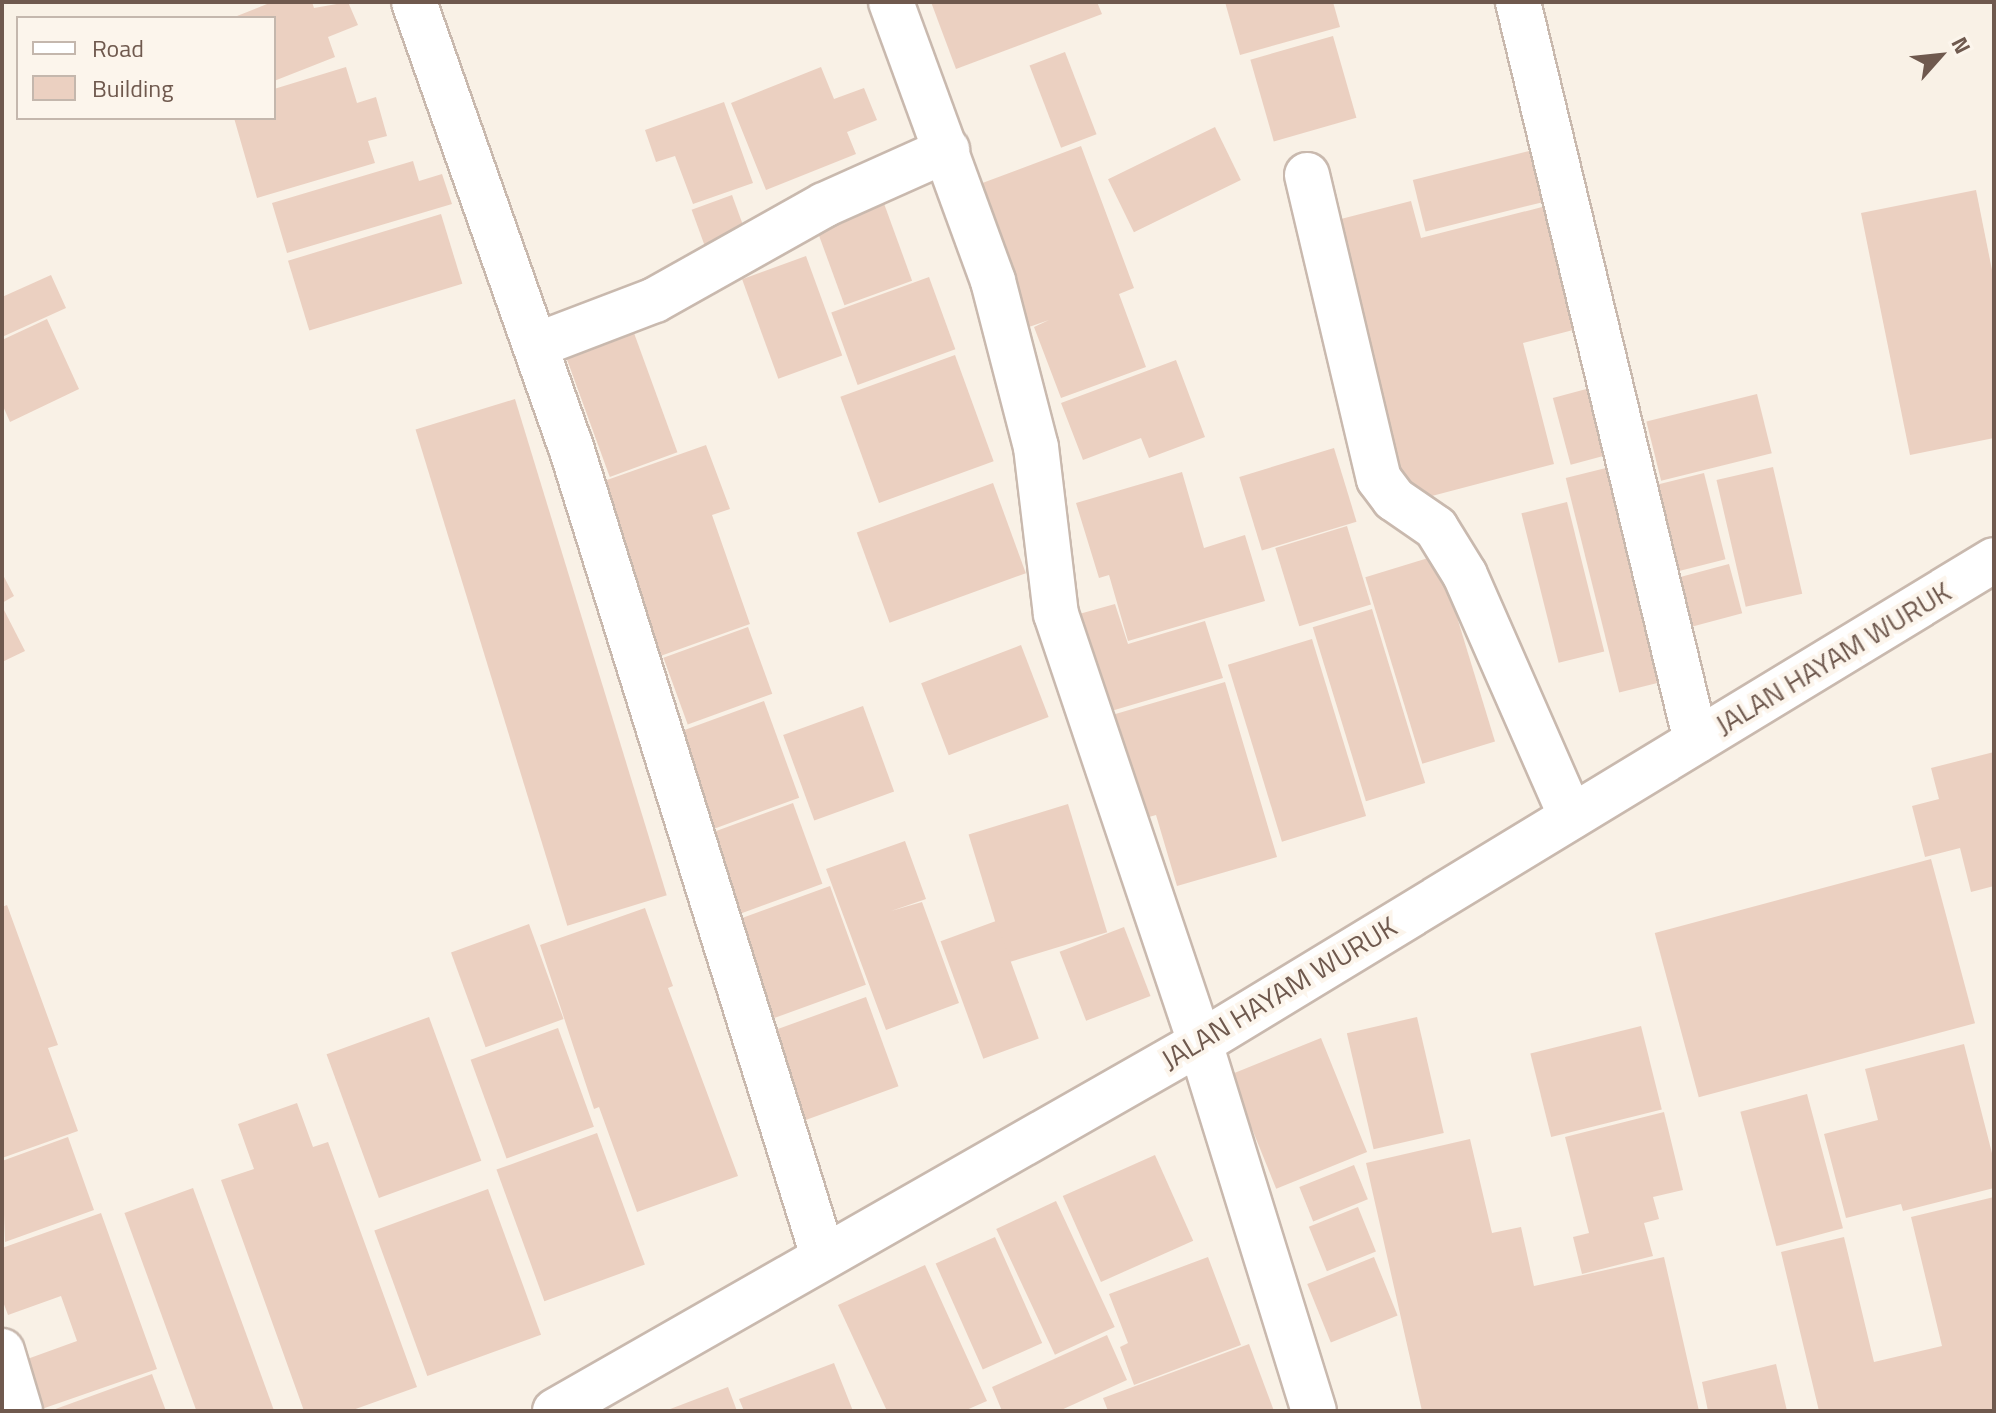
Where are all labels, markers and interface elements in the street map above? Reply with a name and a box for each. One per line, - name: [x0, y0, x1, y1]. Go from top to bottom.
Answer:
- legend: [16, 16, 276, 120]
- north arrow: [1900, 16, 1980, 96]
- text: Road: [92, 30, 144, 66]
- text: N: [1943, 31, 1980, 60]
- text: Building: [92, 70, 174, 106]
- street label: JALAN HAYAM WURUK: [1709, 574, 1957, 742]
- street label: JALAN HAYAM WURUK: [1155, 909, 1403, 1077]

